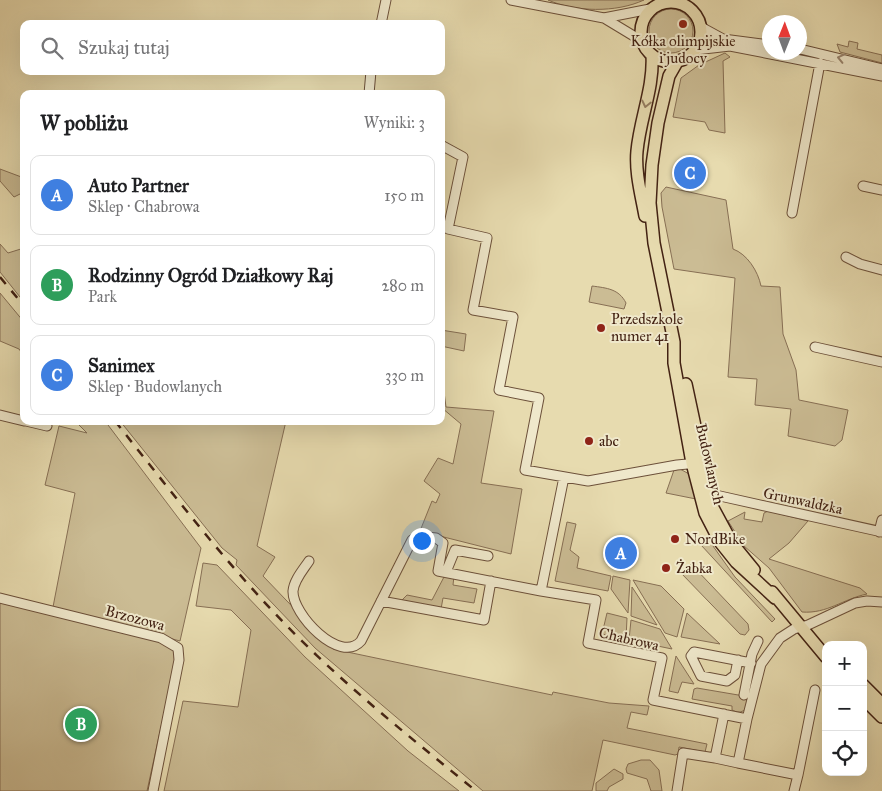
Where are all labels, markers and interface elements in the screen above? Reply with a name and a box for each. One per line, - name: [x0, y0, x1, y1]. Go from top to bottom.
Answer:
- north arrow: [762, 15, 807, 60]
- marker: Kółka olimpijskie i judocy: [677, 18, 689, 30]
- search box: [20, 20, 445, 75]
- place label: Kółka olimpijskie i judocy: [630, 32, 736, 67]
- icon: search: [38, 34, 66, 62]
- text: Szukaj tutaj: [78, 36, 170, 59]
- one-way arrow: [836, 53, 845, 64]
- one-way arrow: [641, 99, 652, 108]
- text: W pobliżu: [40, 110, 128, 136]
- text: Wyniki: 3: [364, 113, 425, 132]
- pin: C: [674, 154, 706, 192]
- text: Auto Partner: [88, 174, 189, 197]
- text: A: [52, 186, 62, 205]
- text: 150 m: [384, 186, 424, 205]
- text: Sklep · Chabrowa: [88, 197, 199, 216]
- text: Rodzinny Ogród Działkowy Raj: [88, 264, 333, 287]
- text: B: [52, 276, 62, 295]
- text: 280 m: [381, 276, 424, 295]
- text: Park: [88, 287, 117, 306]
- place label: Przedszkole numer 41: [611, 310, 683, 345]
- marker: Przedszkole numer 41: [595, 322, 607, 334]
- text: Sanimex: [88, 354, 155, 377]
- text: C: [52, 366, 62, 385]
- text: 330 m: [385, 366, 424, 385]
- text: Sklep · Budowlanych: [88, 377, 222, 396]
- street label: Budowlanych: [692, 422, 728, 507]
- place label: abc: [599, 432, 619, 450]
- marker: abc: [583, 435, 595, 447]
- street label: Grunwaldzka: [762, 484, 845, 518]
- your location: [409, 528, 435, 554]
- place label: NordBike: [685, 530, 745, 548]
- marker: NordBike: [669, 533, 681, 545]
- pin: A: [605, 534, 637, 572]
- place label: Żabka: [676, 559, 713, 577]
- marker: Żabka: [660, 562, 672, 574]
- street label: Brzozowa: [103, 601, 167, 635]
- street label: Chabrowa: [597, 623, 662, 655]
- map controls: [822, 641, 867, 776]
- button: +: [822, 641, 867, 686]
- button: −: [822, 686, 867, 731]
- pin: B: [65, 705, 97, 743]
- button: locate: [822, 731, 867, 776]

